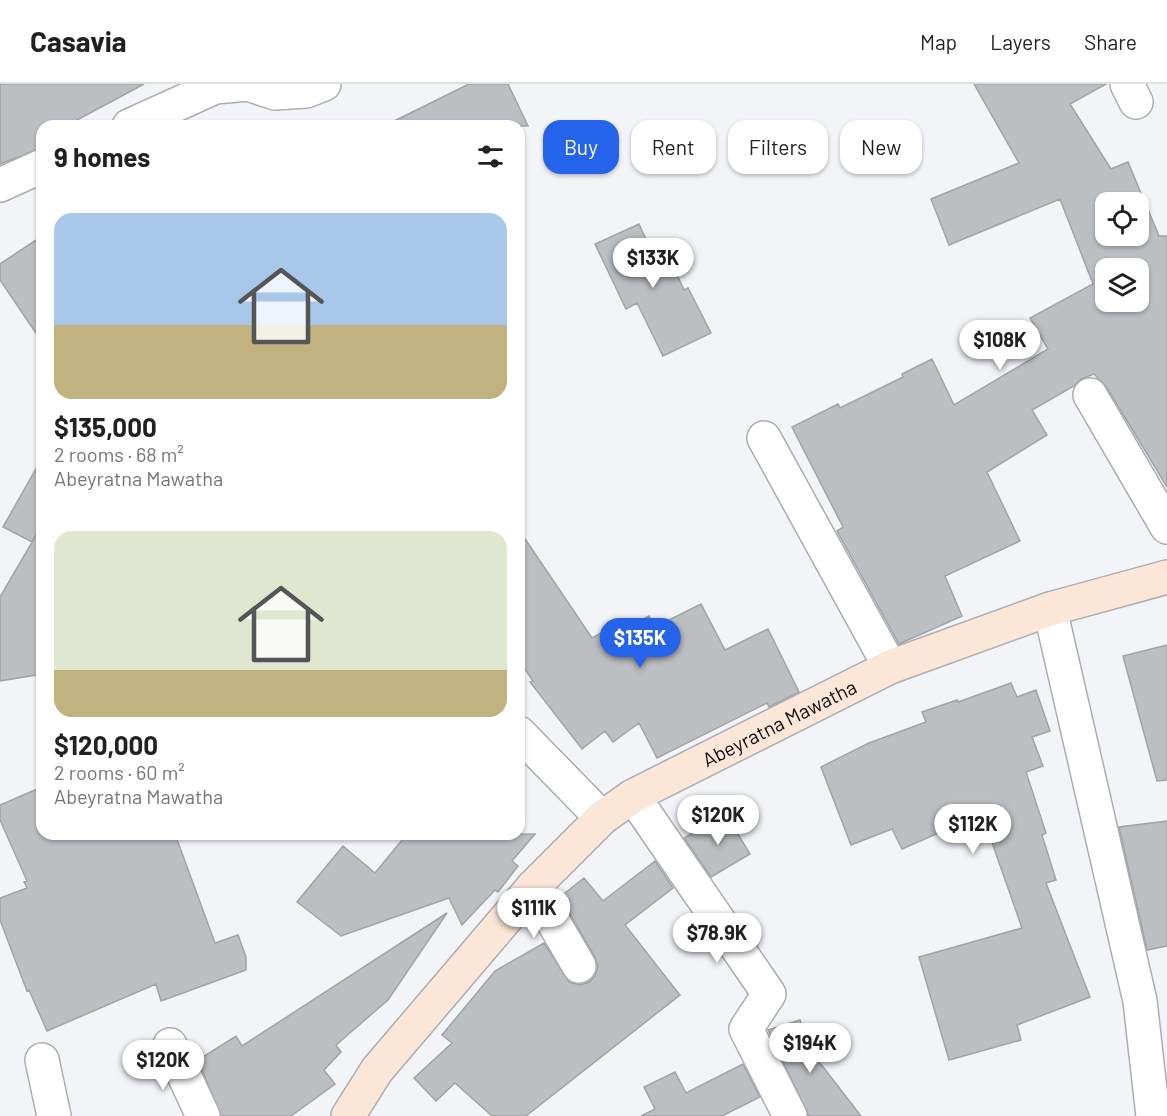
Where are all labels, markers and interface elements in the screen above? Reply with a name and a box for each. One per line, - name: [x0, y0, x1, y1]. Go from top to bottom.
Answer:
- text: Casavia: [30, 24, 127, 58]
- text: Map: [920, 29, 957, 54]
- text: Layers: [990, 29, 1051, 54]
- text: Share: [1084, 29, 1137, 54]
- chip: Buy: [543, 120, 619, 174]
- chip: Rent: [631, 120, 716, 174]
- chip: Filters: [728, 120, 828, 174]
- chip: New: [840, 120, 922, 174]
- icon: filters: [474, 140, 507, 173]
- text: 9 homes: [54, 141, 150, 172]
- map controls: [1095, 192, 1149, 312]
- button: locate: [1095, 192, 1149, 246]
- pin: $133K: [611, 238, 695, 289]
- text: $133K: [627, 245, 679, 269]
- icon: home: [227, 252, 335, 360]
- button: layers: [1095, 258, 1149, 312]
- pin: $108K: [958, 320, 1042, 371]
- text: $108K: [973, 327, 1027, 351]
- text: $135,000: [54, 411, 157, 442]
- text: 2 rooms · 68 m²: [54, 442, 184, 466]
- text: Abeyratna Mawatha: [54, 466, 223, 490]
- icon: home: [227, 570, 335, 678]
- pin: $135K: [598, 618, 682, 669]
- text: $135K: [614, 625, 666, 649]
- street label: Abeyratna Mawatha: [698, 674, 860, 771]
- text: $120,000: [54, 729, 158, 760]
- text: 2 rooms · 60 m²: [54, 760, 185, 784]
- text: Abeyratna Mawatha: [54, 784, 223, 808]
- pin: $120K: [676, 795, 760, 846]
- text: $120K: [691, 802, 745, 826]
- pin: $112K: [931, 804, 1015, 855]
- text: $112K: [948, 811, 998, 835]
- pin: $111K: [492, 888, 576, 939]
- text: $111K: [511, 895, 557, 919]
- pin: $78.9K: [668, 913, 766, 964]
- text: $78.9K: [687, 920, 747, 944]
- pin: $194K: [768, 1023, 852, 1074]
- text: $194K: [783, 1030, 837, 1054]
- pin: $120K: [121, 1040, 205, 1091]
- text: $120K: [136, 1047, 190, 1071]

